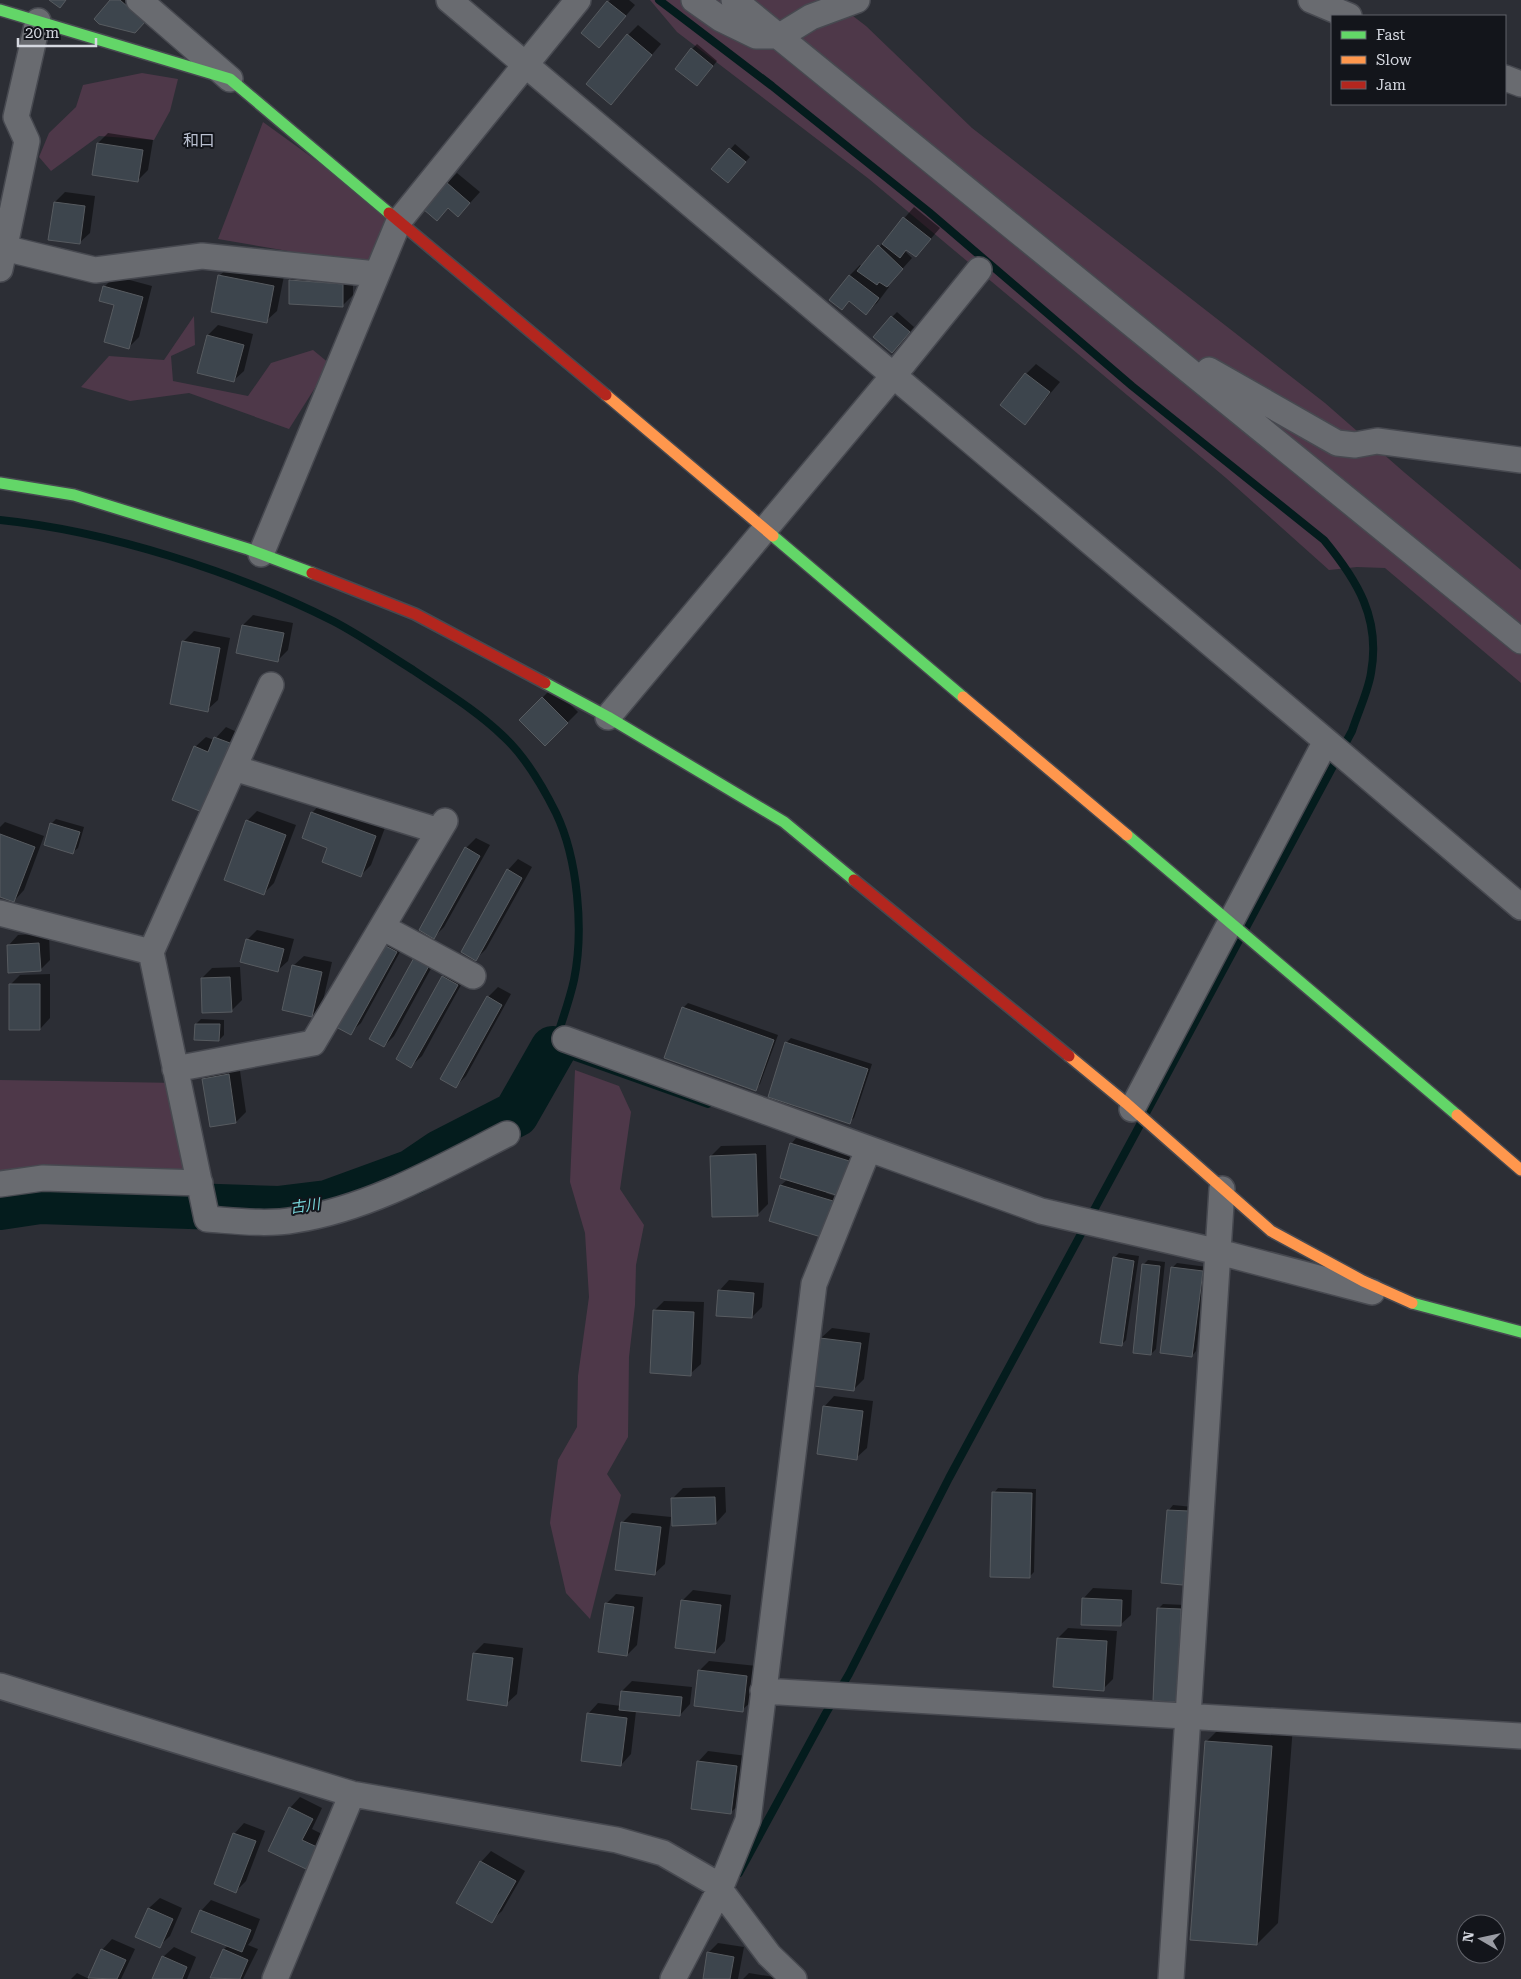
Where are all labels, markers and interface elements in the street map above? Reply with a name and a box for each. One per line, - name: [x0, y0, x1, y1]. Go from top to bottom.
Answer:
- scale bar: [18, 15, 95, 47]
- legend: [1331, 15, 1506, 105]
- text: 20 m: [25, 24, 60, 42]
- text: Fast: [1376, 26, 1406, 44]
- text: Slow: [1376, 51, 1412, 69]
- text: Jam: [1376, 76, 1406, 94]
- district label: 和口: [183, 131, 215, 150]
- water label: 古川: [289, 1195, 323, 1217]
- north arrow: [1456, 1914, 1506, 1964]
- text: N: [1459, 1930, 1477, 1944]

